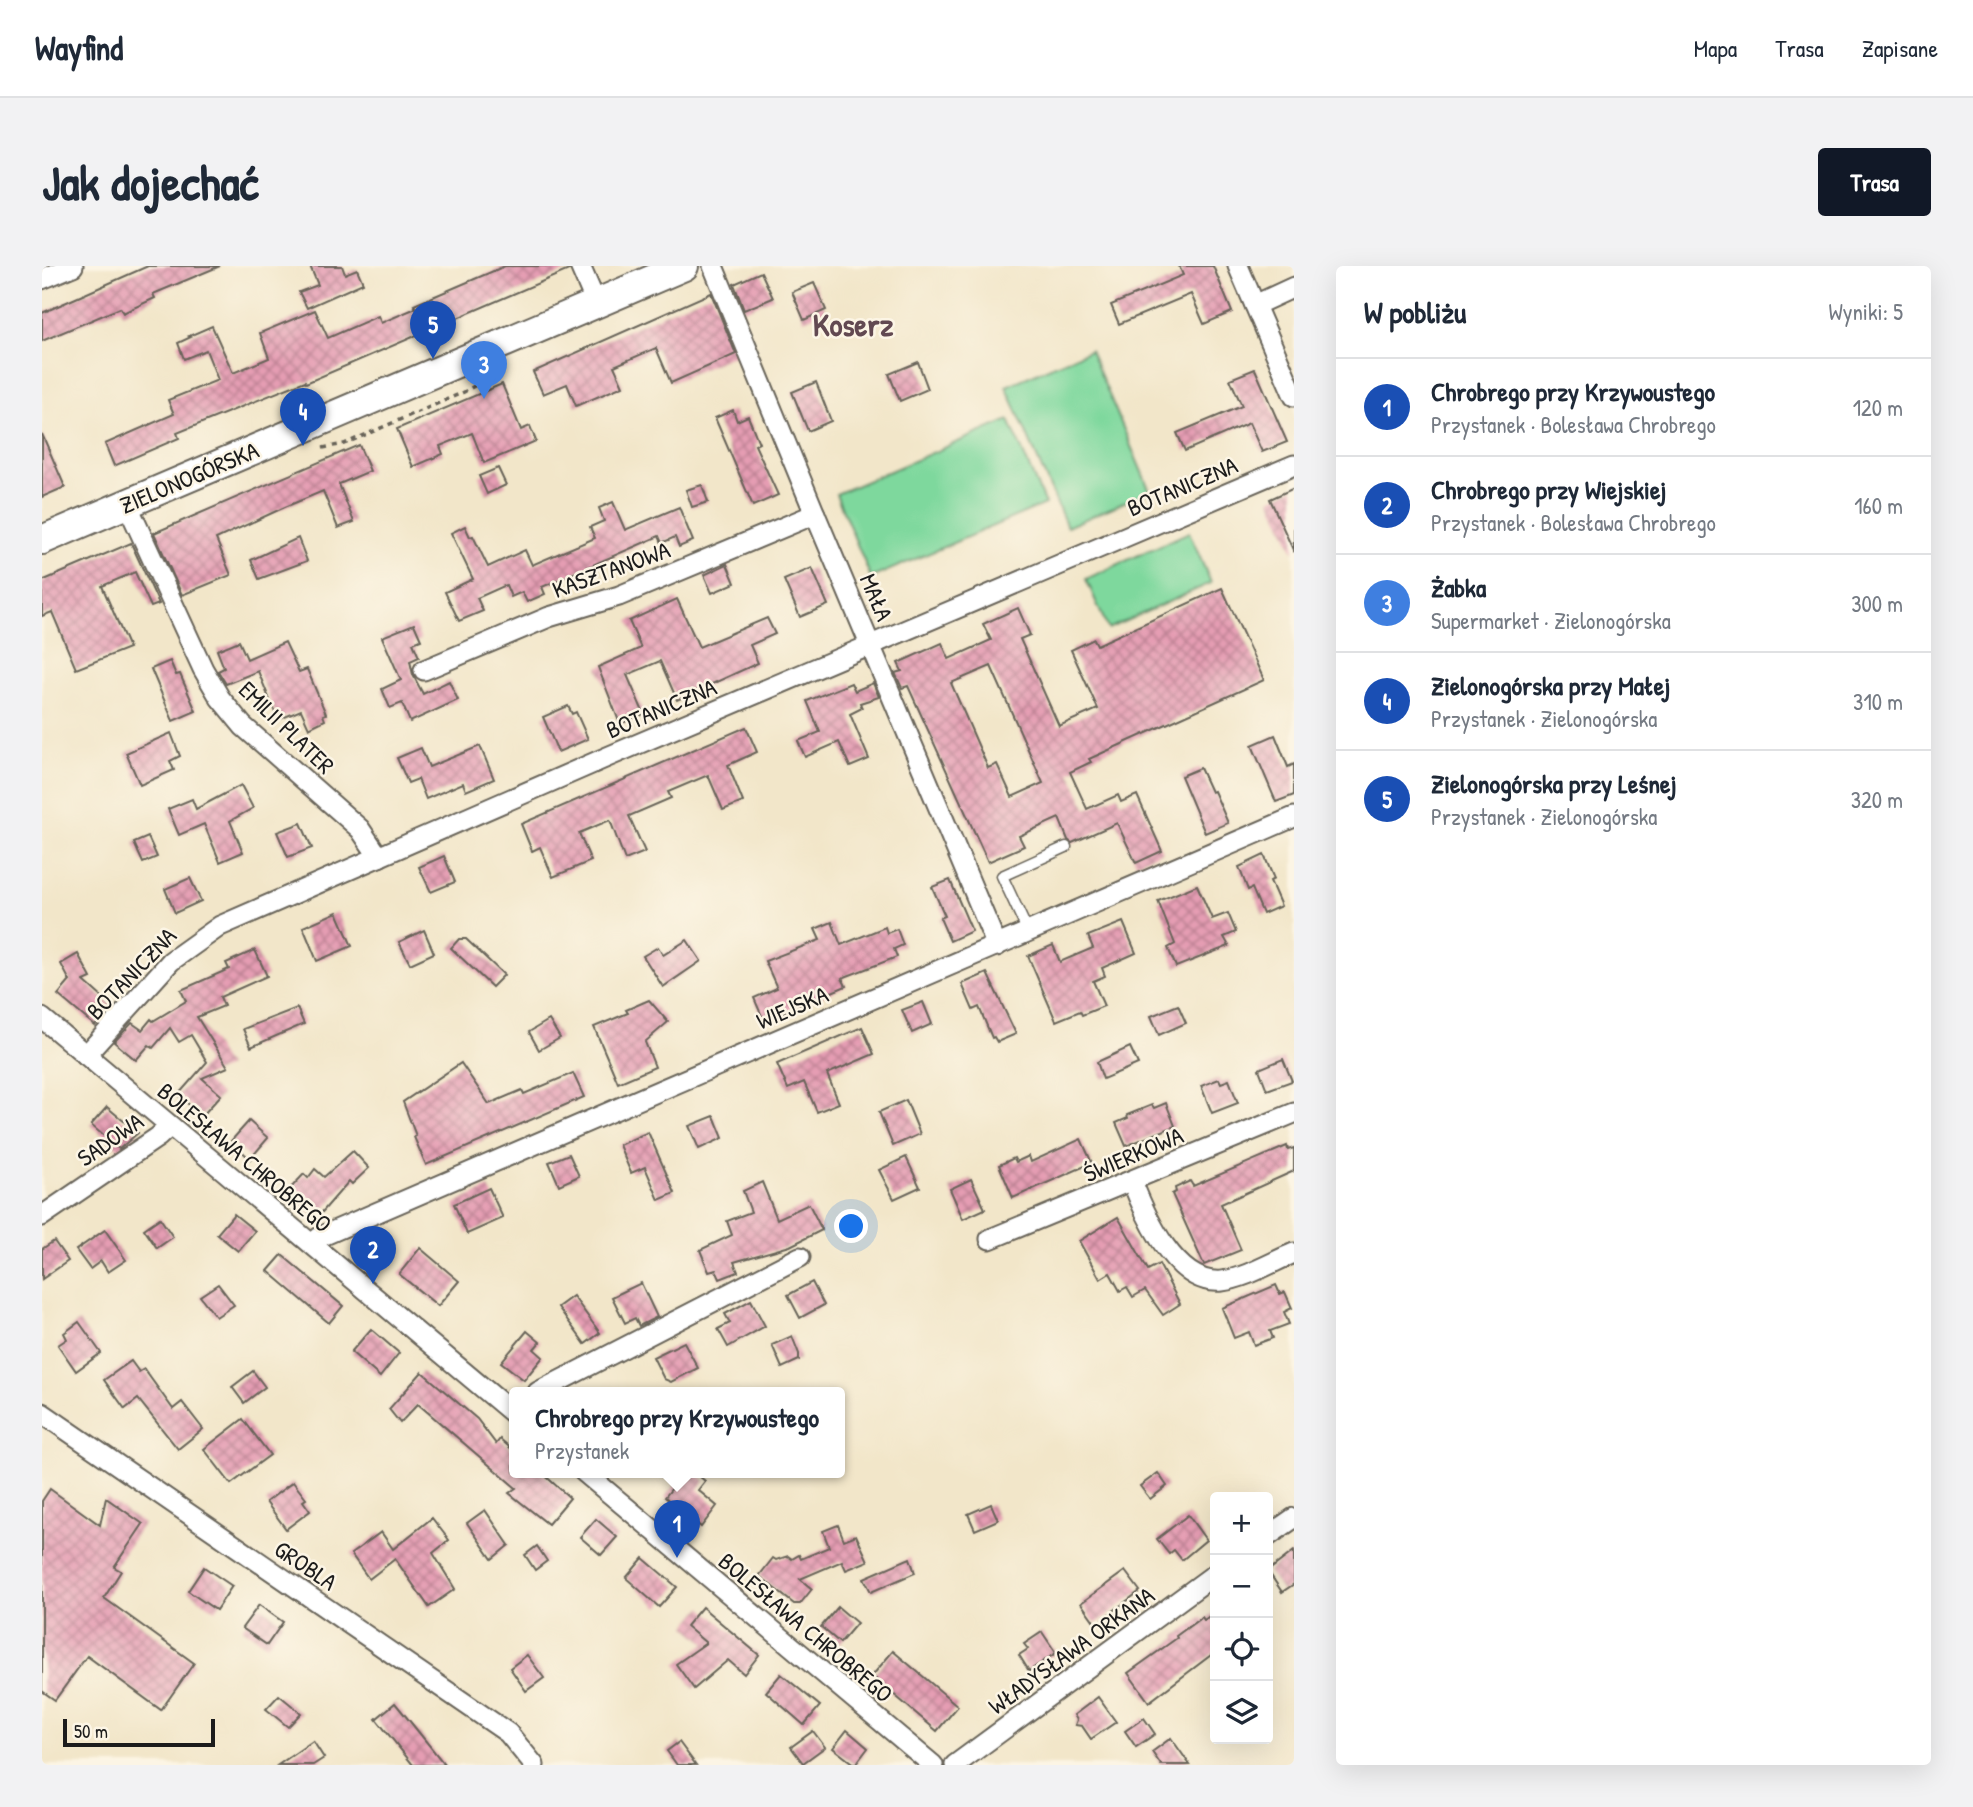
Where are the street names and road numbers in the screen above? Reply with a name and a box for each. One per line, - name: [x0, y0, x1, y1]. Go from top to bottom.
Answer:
- street label: ZIELONOGÓRSKA: [115, 433, 264, 521]
- street label: BOTANICZNA: [1122, 448, 1242, 524]
- street label: KASZTANOWA: [548, 533, 675, 605]
- street label: MAŁA: [853, 568, 901, 626]
- street label: BOTANICZNA: [601, 670, 721, 746]
- street label: EMILII PLATER: [232, 673, 342, 781]
- street label: BOTANICZNA: [79, 920, 183, 1026]
- street label: WIEJSKA: [751, 977, 833, 1036]
- street label: BOLESŁAWA CHROBREGO: [151, 1075, 339, 1239]
- street label: SADOWA: [71, 1105, 150, 1173]
- street label: ŚWIERKOWA: [1078, 1119, 1188, 1189]
- street label: GROBLA: [269, 1533, 344, 1598]
- street label: BOLESŁAWA CHROBREGO: [712, 1545, 900, 1709]
- street label: WŁADYSŁAWA ORKANA: [982, 1579, 1161, 1721]

